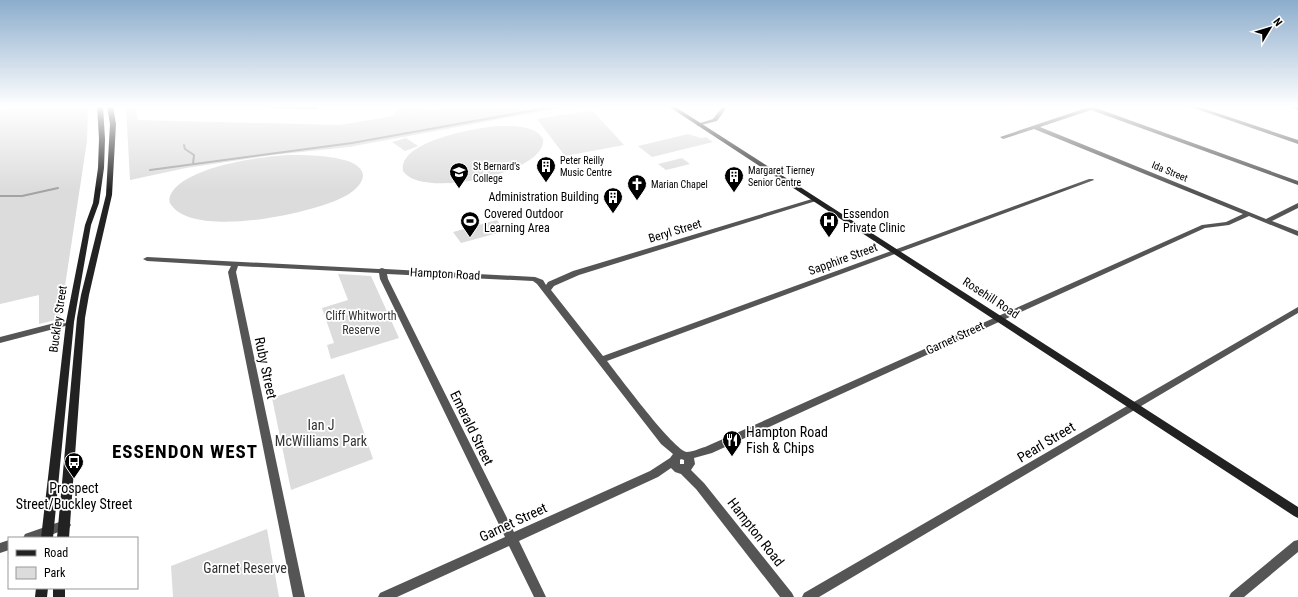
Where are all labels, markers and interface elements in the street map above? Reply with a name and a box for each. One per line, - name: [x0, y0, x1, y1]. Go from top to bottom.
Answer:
- north arrow: [1250, 8, 1290, 48]
- text: N: [1270, 15, 1285, 29]
- building icon: Peter Reilly Music Centre: [535, 155, 557, 183]
- place label: Peter Reilly Music Centre: [560, 155, 612, 178]
- street label: Ida Street: [1150, 159, 1190, 184]
- school or university icon: St Bernard's College: [448, 161, 470, 189]
- place label: St Bernard's College: [473, 161, 521, 184]
- building icon: Margaret Tierney Senior Centre: [723, 165, 745, 193]
- place label: Margaret Tierney Senior Centre: [748, 165, 815, 188]
- church icon: Marian Chapel: [626, 173, 648, 201]
- place label: Marian Chapel: [651, 179, 708, 190]
- building icon: Administration Building: [602, 186, 624, 214]
- place label: Administration Building: [488, 190, 599, 204]
- place label: Covered Outdoor Learning Area: [484, 207, 564, 235]
- place label: Essendon Private Clinic: [843, 207, 906, 235]
- sports icon: Covered Outdoor Learning Area: [459, 210, 481, 238]
- hospital icon: Essendon Private Clinic: [818, 210, 840, 238]
- street label: Beryl Street: [647, 216, 704, 246]
- street label: Sapphire Street: [807, 240, 880, 278]
- street label: Hampton Road: [410, 265, 480, 283]
- street label: Rosehill Road: [960, 275, 1022, 321]
- street label: Buckley Street: [46, 284, 70, 353]
- park label: Cliff Whitworth Reserve: [325, 309, 397, 337]
- street label: Garnet Street: [924, 318, 987, 358]
- street label: Ruby Street: [252, 336, 280, 400]
- street label: Emerald Street: [447, 388, 497, 468]
- park label: Ian J McWilliams Park: [275, 417, 368, 449]
- street label: Pearl Street: [1014, 419, 1078, 465]
- place label: Hampton Road Fish & Chips: [746, 424, 828, 456]
- restaurant icon: Hampton Road Fish & Chips: [721, 429, 743, 457]
- district label: ESSENDON WEST: [112, 440, 258, 463]
- bus stop icon: Prospect Street/Buckley Street: [63, 451, 85, 479]
- place label: Prospect Street/Buckley Street: [16, 480, 132, 512]
- street label: Hampton Road: [724, 495, 788, 569]
- street label: Garnet Street: [477, 499, 549, 545]
- legend: [8, 537, 138, 589]
- text: Road: [44, 546, 68, 560]
- park label: Garnet Reserve: [203, 560, 287, 576]
- text: Park: [44, 566, 66, 580]

